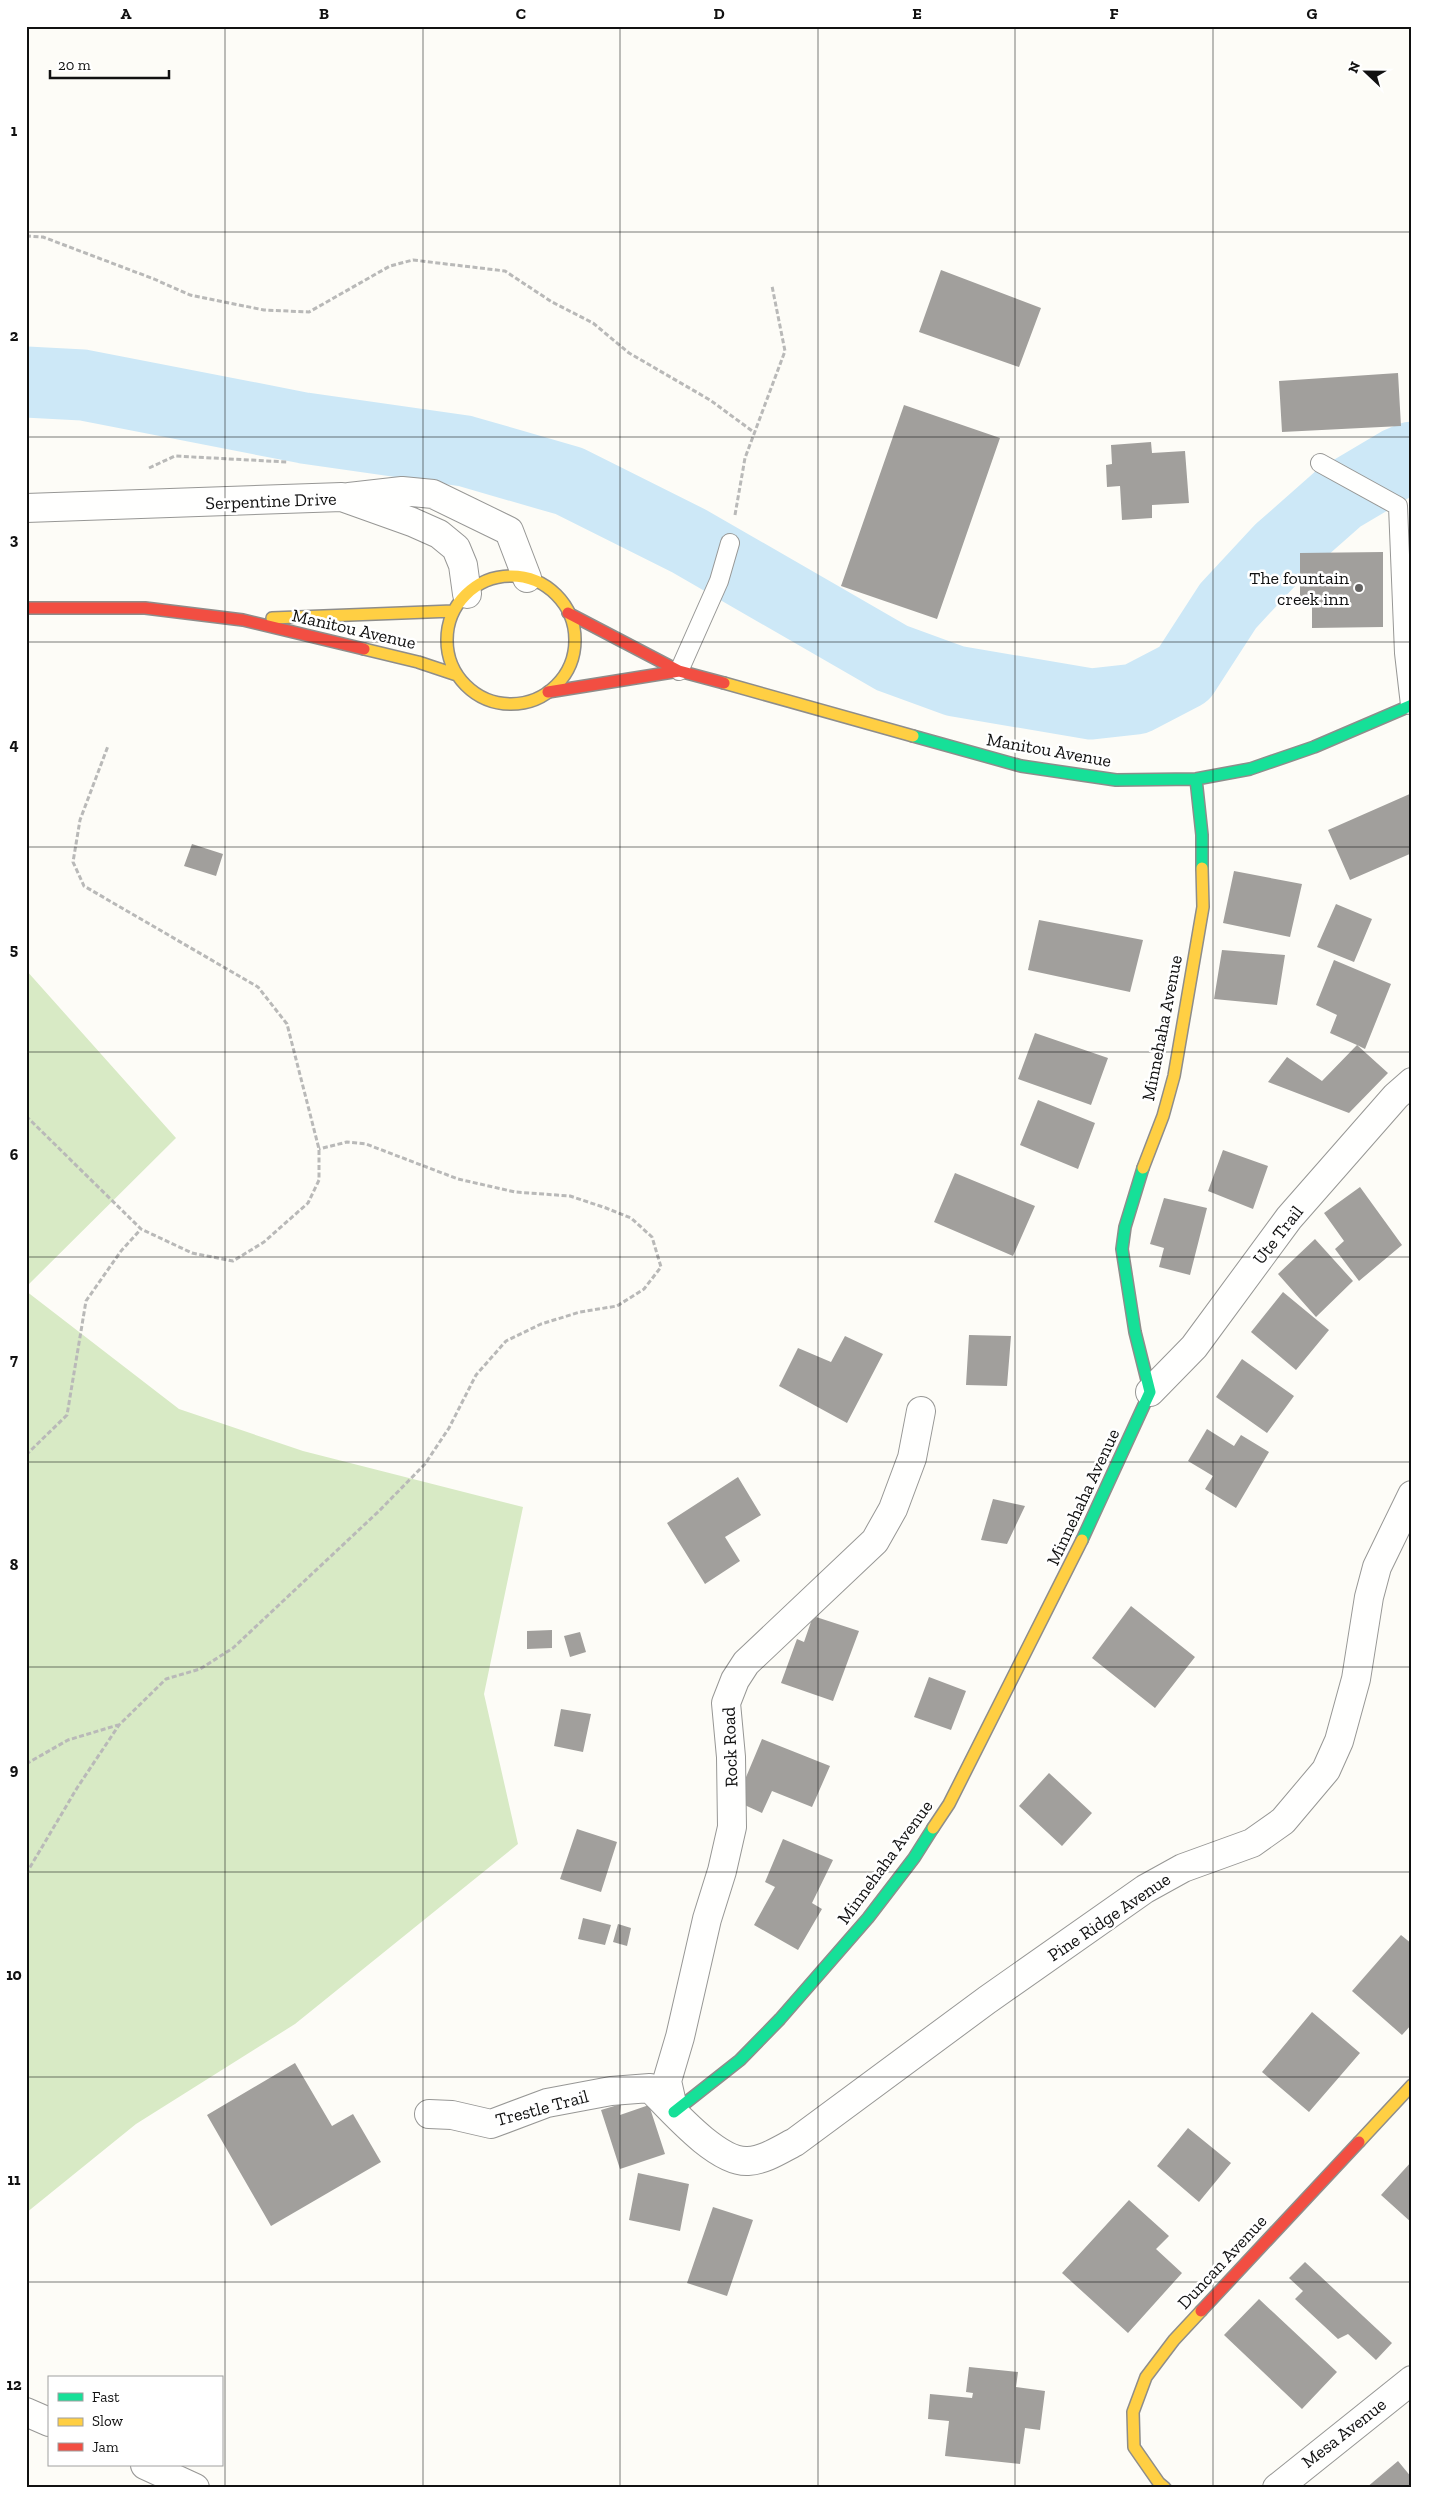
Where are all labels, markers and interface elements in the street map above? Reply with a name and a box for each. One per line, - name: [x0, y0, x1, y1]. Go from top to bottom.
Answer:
- text: A: [121, 4, 132, 23]
- text: B: [319, 4, 329, 23]
- text: C: [516, 4, 526, 23]
- text: D: [713, 4, 725, 23]
- text: E: [912, 4, 922, 23]
- text: F: [1109, 4, 1119, 23]
- text: G: [1307, 4, 1318, 23]
- scale bar: [50, 48, 169, 80]
- north arrow: [1340, 48, 1390, 98]
- text: 20 m: [58, 56, 91, 74]
- text: N: [1345, 59, 1364, 75]
- text: 1: [11, 121, 18, 140]
- text: 2: [10, 326, 19, 345]
- street label: Serpentine Drive: [205, 488, 337, 514]
- text: 3: [10, 530, 19, 549]
- place label: The fountain creek inn: [1249, 567, 1350, 610]
- marker: The fountain creek inn: [1353, 582, 1365, 594]
- street label: Manitou Avenue: [290, 604, 418, 654]
- street label: Manitou Avenue: [985, 728, 1113, 772]
- text: 4: [9, 735, 19, 754]
- text: 5: [10, 940, 18, 959]
- street label: Minnehaha Avenue: [1137, 953, 1187, 1103]
- text: 6: [10, 1145, 19, 1164]
- street label: Ute Trail: [1248, 1201, 1308, 1269]
- text: 7: [10, 1350, 18, 1369]
- street label: Minnehaha Avenue: [1042, 1425, 1124, 1569]
- text: 8: [10, 1555, 19, 1574]
- street label: Rock Road: [718, 1706, 742, 1788]
- text: 9: [10, 1760, 19, 1779]
- street label: Minnehaha Avenue: [833, 1796, 937, 1928]
- street label: Pine Ridge Avenue: [1044, 1868, 1174, 1966]
- text: 10: [6, 1965, 22, 1984]
- street label: Trestle Trail: [493, 2085, 591, 2131]
- text: 11: [8, 2170, 21, 2189]
- street label: Duncan Avenue: [1173, 2210, 1271, 2314]
- text: 12: [6, 2375, 22, 2394]
- legend: [48, 2376, 222, 2466]
- text: Fast: [92, 2388, 120, 2406]
- street label: Mesa Avenue: [1297, 2393, 1391, 2473]
- text: Slow: [92, 2412, 124, 2430]
- text: Jam: [92, 2438, 119, 2456]

